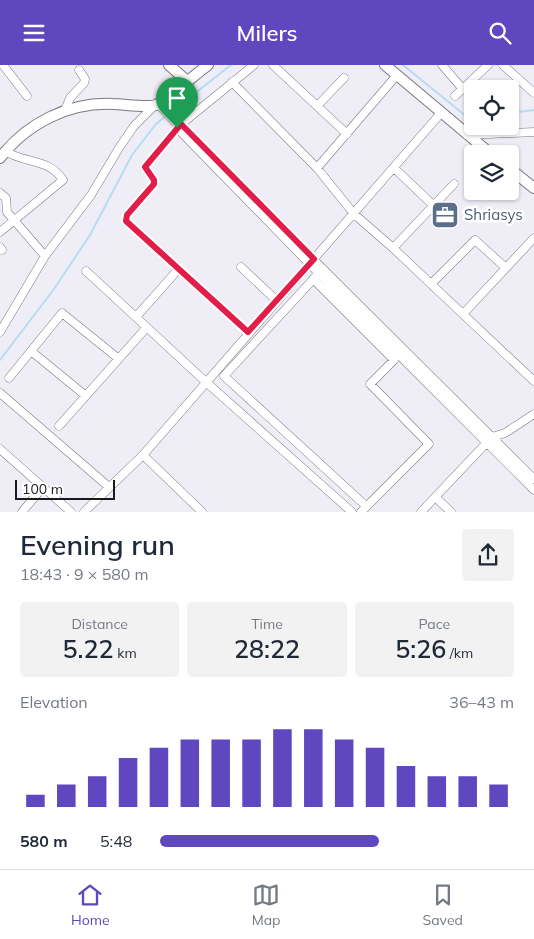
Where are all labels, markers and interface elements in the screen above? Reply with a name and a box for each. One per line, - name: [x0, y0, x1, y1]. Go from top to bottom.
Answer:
- icon: menu: [20, 19, 48, 47]
- text: Milers: [236, 19, 298, 47]
- icon: search: [486, 19, 514, 47]
- pin: [156, 77, 198, 128]
- map controls: [464, 80, 519, 200]
- button: locate: [464, 80, 519, 135]
- icon: arrive: [163, 84, 191, 112]
- button: layers: [464, 145, 519, 200]
- office icon: Shriasys: [430, 200, 460, 230]
- place label: Shriasys: [464, 205, 523, 224]
- scale bar: [15, 477, 115, 500]
- text: 100 m: [22, 480, 63, 498]
- text: Evening run: [20, 527, 175, 562]
- button: share: [462, 529, 514, 581]
- text: 18:43 · 9 × 580 m: [20, 564, 149, 584]
- text: Distance: [71, 615, 128, 633]
- text: Time: [251, 615, 283, 633]
- text: Pace: [419, 615, 450, 633]
- text: 5.22: [63, 633, 114, 664]
- text: 28:22: [234, 633, 300, 664]
- text: 5:26: [395, 633, 446, 664]
- text: km: [114, 644, 137, 662]
- text: /km: [446, 644, 473, 662]
- text: Elevation: [20, 692, 88, 712]
- text: 36–43 m: [449, 692, 514, 712]
- text: 580 m: [20, 831, 68, 851]
- text: 5:48: [100, 831, 132, 851]
- tab: Home: [71, 881, 110, 929]
- tab: Map: [252, 881, 281, 929]
- tab: Saved: [423, 881, 463, 929]

